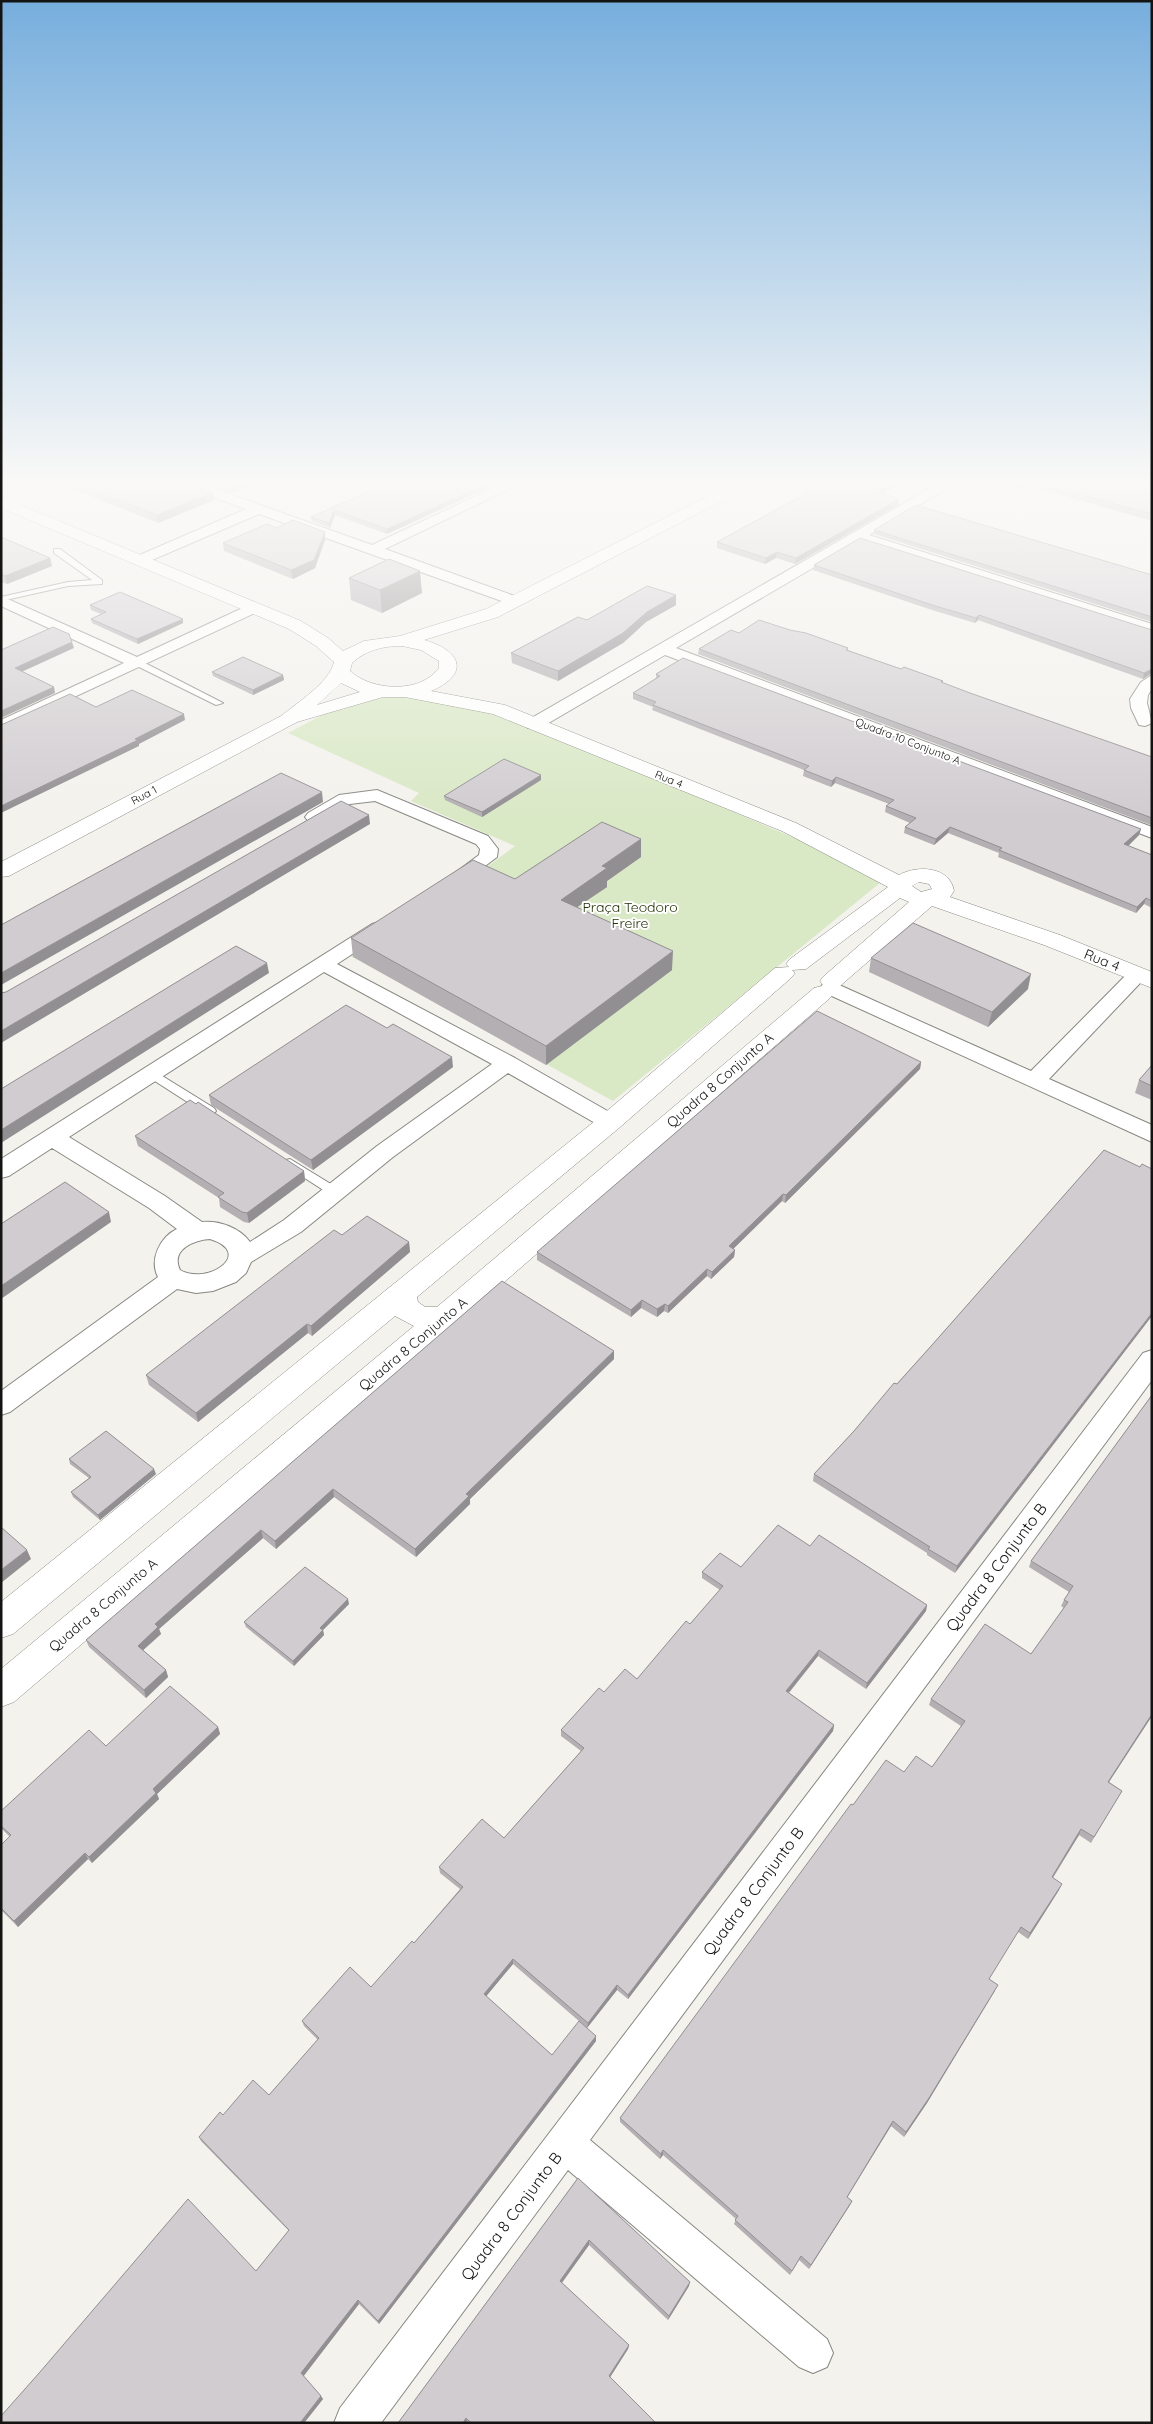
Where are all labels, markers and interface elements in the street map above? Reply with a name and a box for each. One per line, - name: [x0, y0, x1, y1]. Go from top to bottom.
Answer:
- street label: Quadra 10 Conjunto A: [853, 714, 963, 768]
- street label: Rua 4: [653, 767, 685, 791]
- street label: Rua 1: [129, 782, 159, 808]
- park label: Praça Teodoro Freire: [582, 898, 678, 932]
- street label: Rua 4: [1082, 945, 1122, 975]
- street label: Quadra 8 Conjunto A: [663, 1029, 777, 1131]
- street label: Quadra 8 Conjunto A: [355, 1293, 471, 1395]
- street label: Quadra 8 Conjunto B: [941, 1499, 1051, 1635]
- street label: Quadra 8 Conjunto A: [45, 1554, 161, 1656]
- street label: Quadra 8 Conjunto B: [698, 1823, 808, 1959]
- street label: Quadra 8 Conjunto B: [456, 2148, 566, 2284]

